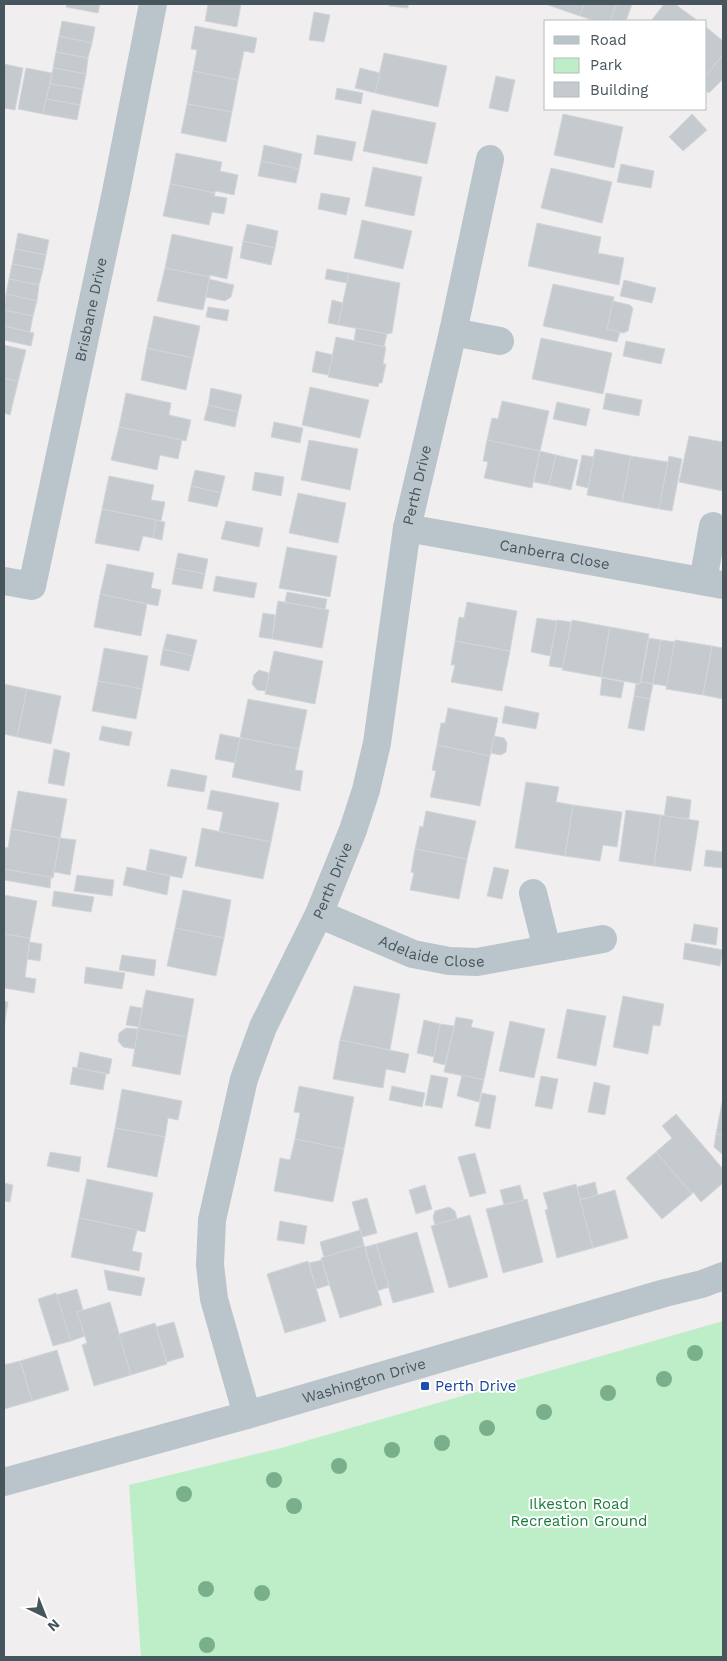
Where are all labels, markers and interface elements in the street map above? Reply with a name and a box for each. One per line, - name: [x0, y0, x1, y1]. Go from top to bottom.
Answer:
- legend: [544, 20, 707, 110]
- text: Road: [590, 31, 627, 49]
- text: Park: [590, 56, 623, 74]
- text: Building: [590, 81, 648, 99]
- street label: Brisbane Drive: [71, 256, 111, 363]
- street label: Perth Drive: [399, 443, 435, 527]
- street label: Canberra Close: [498, 536, 611, 573]
- street label: Perth Drive: [309, 839, 356, 922]
- street label: Adelaide Close: [376, 931, 486, 971]
- street label: Washington Drive: [300, 1354, 428, 1407]
- place label: Perth Drive: [435, 1377, 516, 1395]
- marker: Perth Drive: [419, 1380, 431, 1392]
- park label: Ilkeston Road Recreation Ground: [511, 1495, 647, 1530]
- north arrow: [20, 1591, 70, 1641]
- text: N: [45, 1616, 63, 1635]

